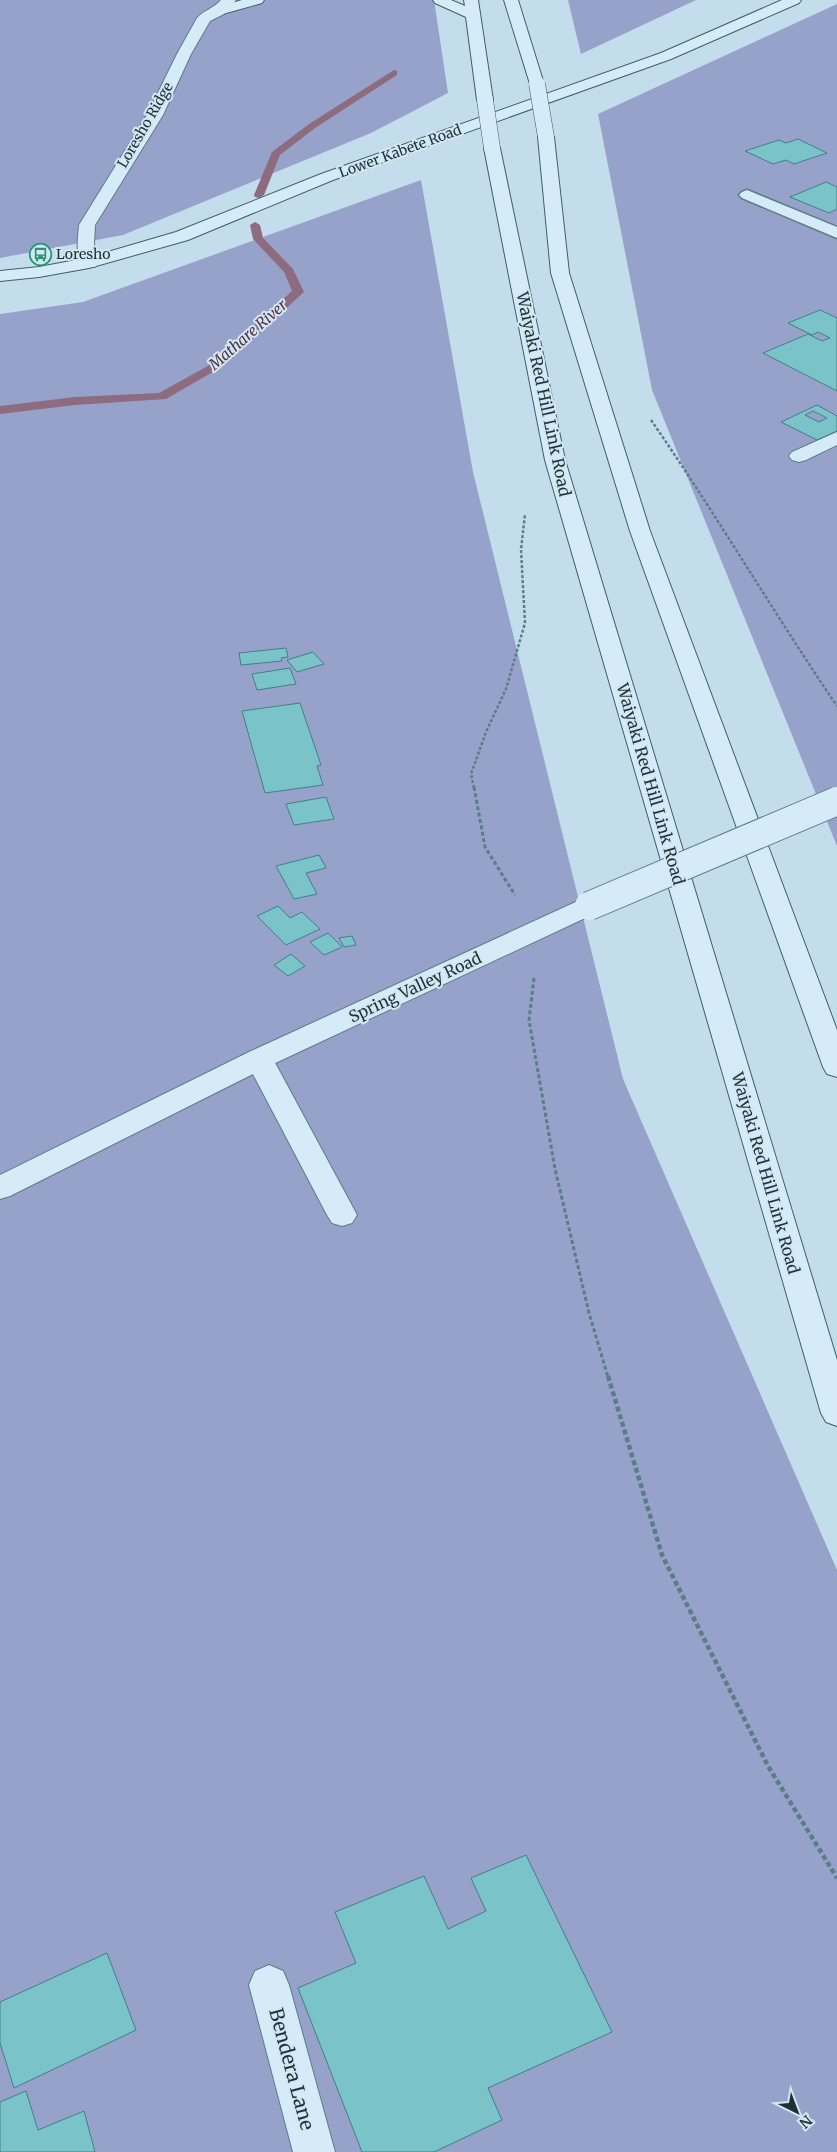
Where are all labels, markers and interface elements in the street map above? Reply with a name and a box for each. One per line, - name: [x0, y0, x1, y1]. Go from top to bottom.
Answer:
- street label: Loresho Ridge: [113, 79, 177, 171]
- street label: Lower Kabete Road: [336, 120, 464, 182]
- bus stop icon: Loresho: [28, 242, 52, 266]
- place label: Loresho: [56, 245, 110, 263]
- street label: Waiyaki Red Hill Link Road: [512, 289, 576, 499]
- water label: Mathare River: [204, 295, 291, 374]
- street label: Waiyaki Red Hill Link Road: [612, 680, 689, 887]
- street label: Spring Valley Road: [345, 947, 485, 1027]
- street label: Waiyaki Red Hill Link Road: [727, 1069, 804, 1276]
- street label: Bendera Lane: [264, 2005, 320, 2133]
- north arrow: [772, 2087, 822, 2137]
- text: N: [796, 2111, 816, 2132]

